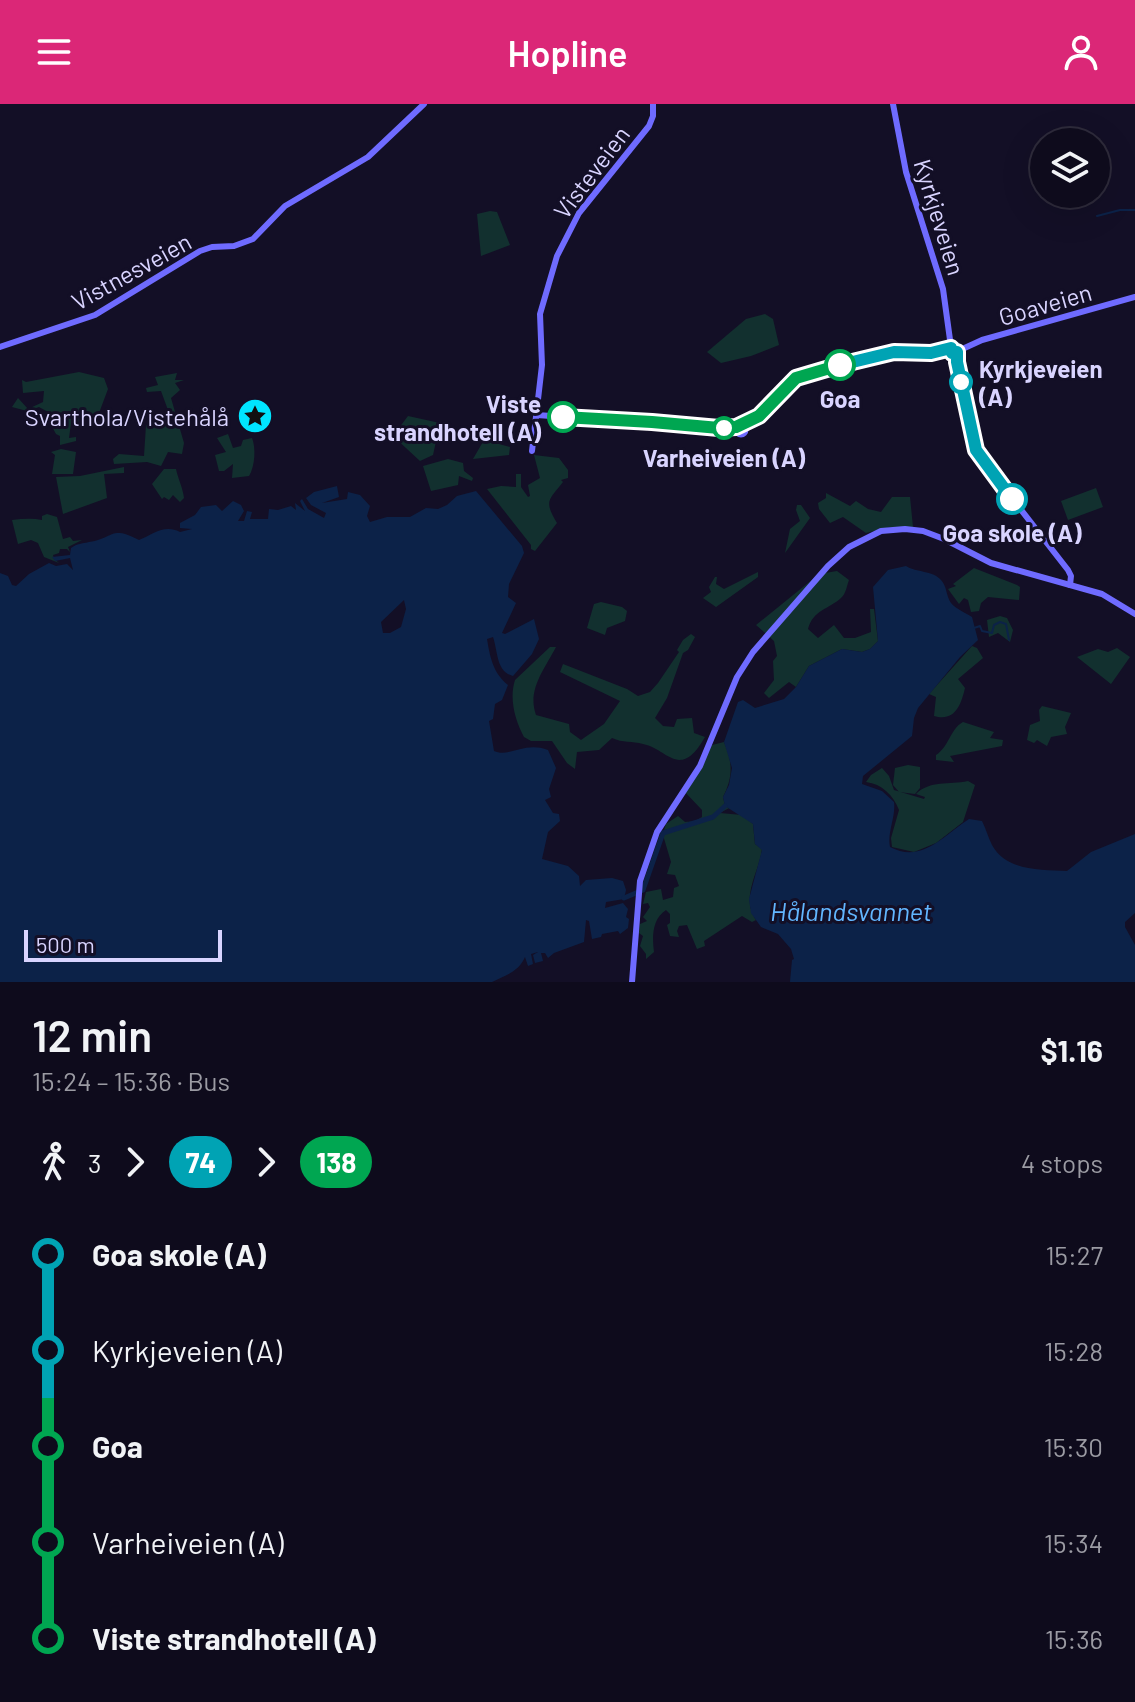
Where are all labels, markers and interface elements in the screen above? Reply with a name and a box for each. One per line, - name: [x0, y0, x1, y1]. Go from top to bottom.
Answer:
- icon: menu: [32, 30, 76, 74]
- icon: person: [1059, 30, 1103, 74]
- text: Hopline: [508, 31, 627, 74]
- street label: Visteveien: [547, 120, 635, 224]
- map controls: [1030, 128, 1110, 208]
- button: layers: [1030, 128, 1110, 208]
- street label: Kyrkjeveien: [909, 155, 971, 279]
- street label: Vistnesveien: [66, 226, 196, 316]
- street label: Goaveien: [995, 277, 1095, 331]
- marker: Goa: [825, 350, 855, 380]
- place label: Kyrkjeveien (A): [978, 354, 1103, 411]
- marker: Kyrkjeveien (A): [950, 371, 972, 393]
- place label: Goa: [820, 384, 860, 413]
- place label: Viste strandhotell (A): [374, 389, 542, 446]
- place icon: Svarthola/Vistehålå: [236, 397, 274, 435]
- place label: Svarthola/Vistehålå: [25, 402, 229, 431]
- marker: Viste strandhotell (A): [548, 402, 578, 432]
- marker: Varheiveien (A): [713, 417, 735, 439]
- place label: Varheiveien (A): [643, 443, 806, 472]
- marker: Goa skole (A): [997, 484, 1027, 514]
- place label: Goa skole (A): [942, 518, 1082, 547]
- water label: Hålandsvannet: [770, 895, 932, 926]
- scale bar: [24, 926, 222, 962]
- text: 500 m: [36, 931, 95, 957]
- text: 12 min: [32, 1008, 152, 1061]
- text: $1.16: [1040, 1032, 1103, 1068]
- text: 15:24 – 15:36 · Bus: [32, 1065, 230, 1096]
- icon: walk: [32, 1140, 76, 1184]
- icon: forward: [113, 1140, 157, 1184]
- icon: forward: [244, 1140, 288, 1184]
- text: 74: [185, 1145, 216, 1179]
- text: 138: [316, 1145, 356, 1179]
- text: 3: [88, 1147, 101, 1178]
- text: 4 stops: [1021, 1147, 1103, 1178]
- text: Goa skole (A): [92, 1236, 266, 1272]
- text: 15:27: [1045, 1239, 1103, 1270]
- text: Kyrkjeveien (A): [92, 1332, 282, 1368]
- text: 15:28: [1044, 1335, 1103, 1366]
- text: Goa: [92, 1428, 143, 1464]
- text: 15:30: [1044, 1431, 1103, 1462]
- text: Varheiveien (A): [92, 1524, 284, 1560]
- text: 15:34: [1044, 1527, 1103, 1558]
- text: Viste strandhotell (A): [92, 1620, 376, 1656]
- text: 15:36: [1045, 1623, 1103, 1654]

